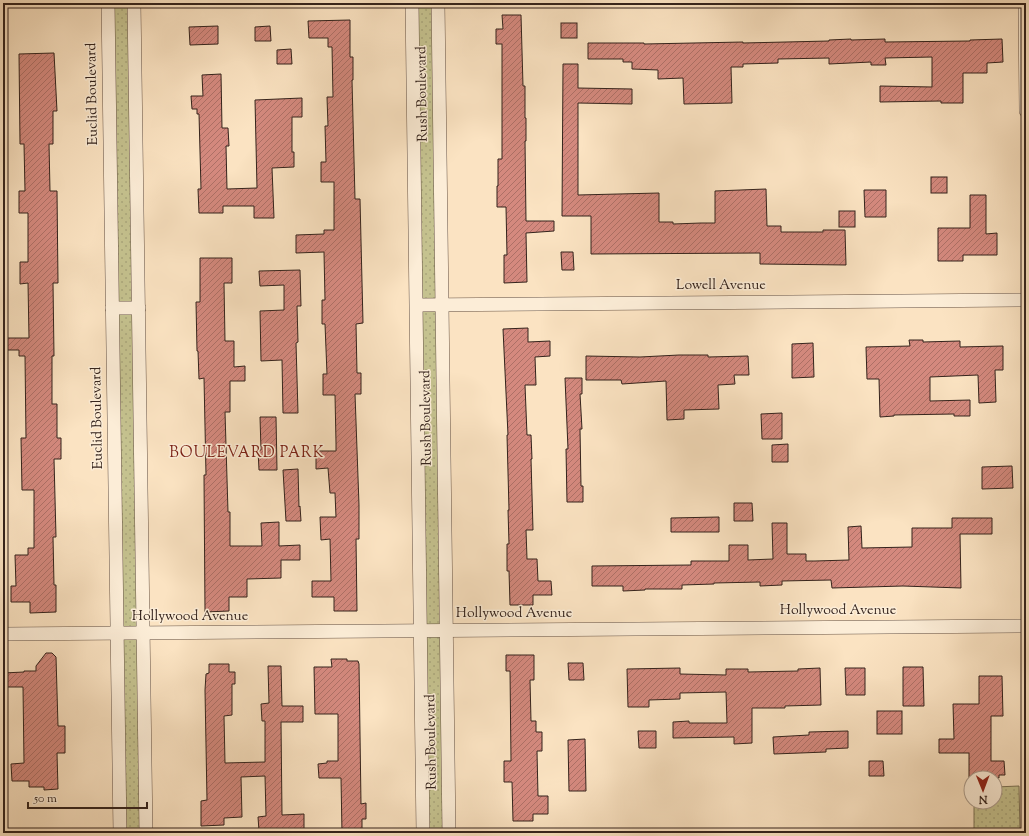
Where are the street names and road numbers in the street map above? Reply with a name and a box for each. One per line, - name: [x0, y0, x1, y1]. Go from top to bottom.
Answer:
- street label: Euclid Boulevard: [82, 42, 104, 146]
- street label: Rush Boulevard: [412, 46, 434, 142]
- street label: Lowell Avenue: [676, 276, 766, 296]
- street label: Euclid Boulevard: [87, 366, 109, 470]
- street label: Rush Boulevard: [416, 370, 438, 466]
- street label: Hollywood Avenue: [780, 601, 896, 621]
- street label: Hollywood Avenue: [456, 604, 572, 624]
- street label: Hollywood Avenue: [132, 607, 248, 627]
- street label: Rush Boulevard: [421, 694, 443, 790]

